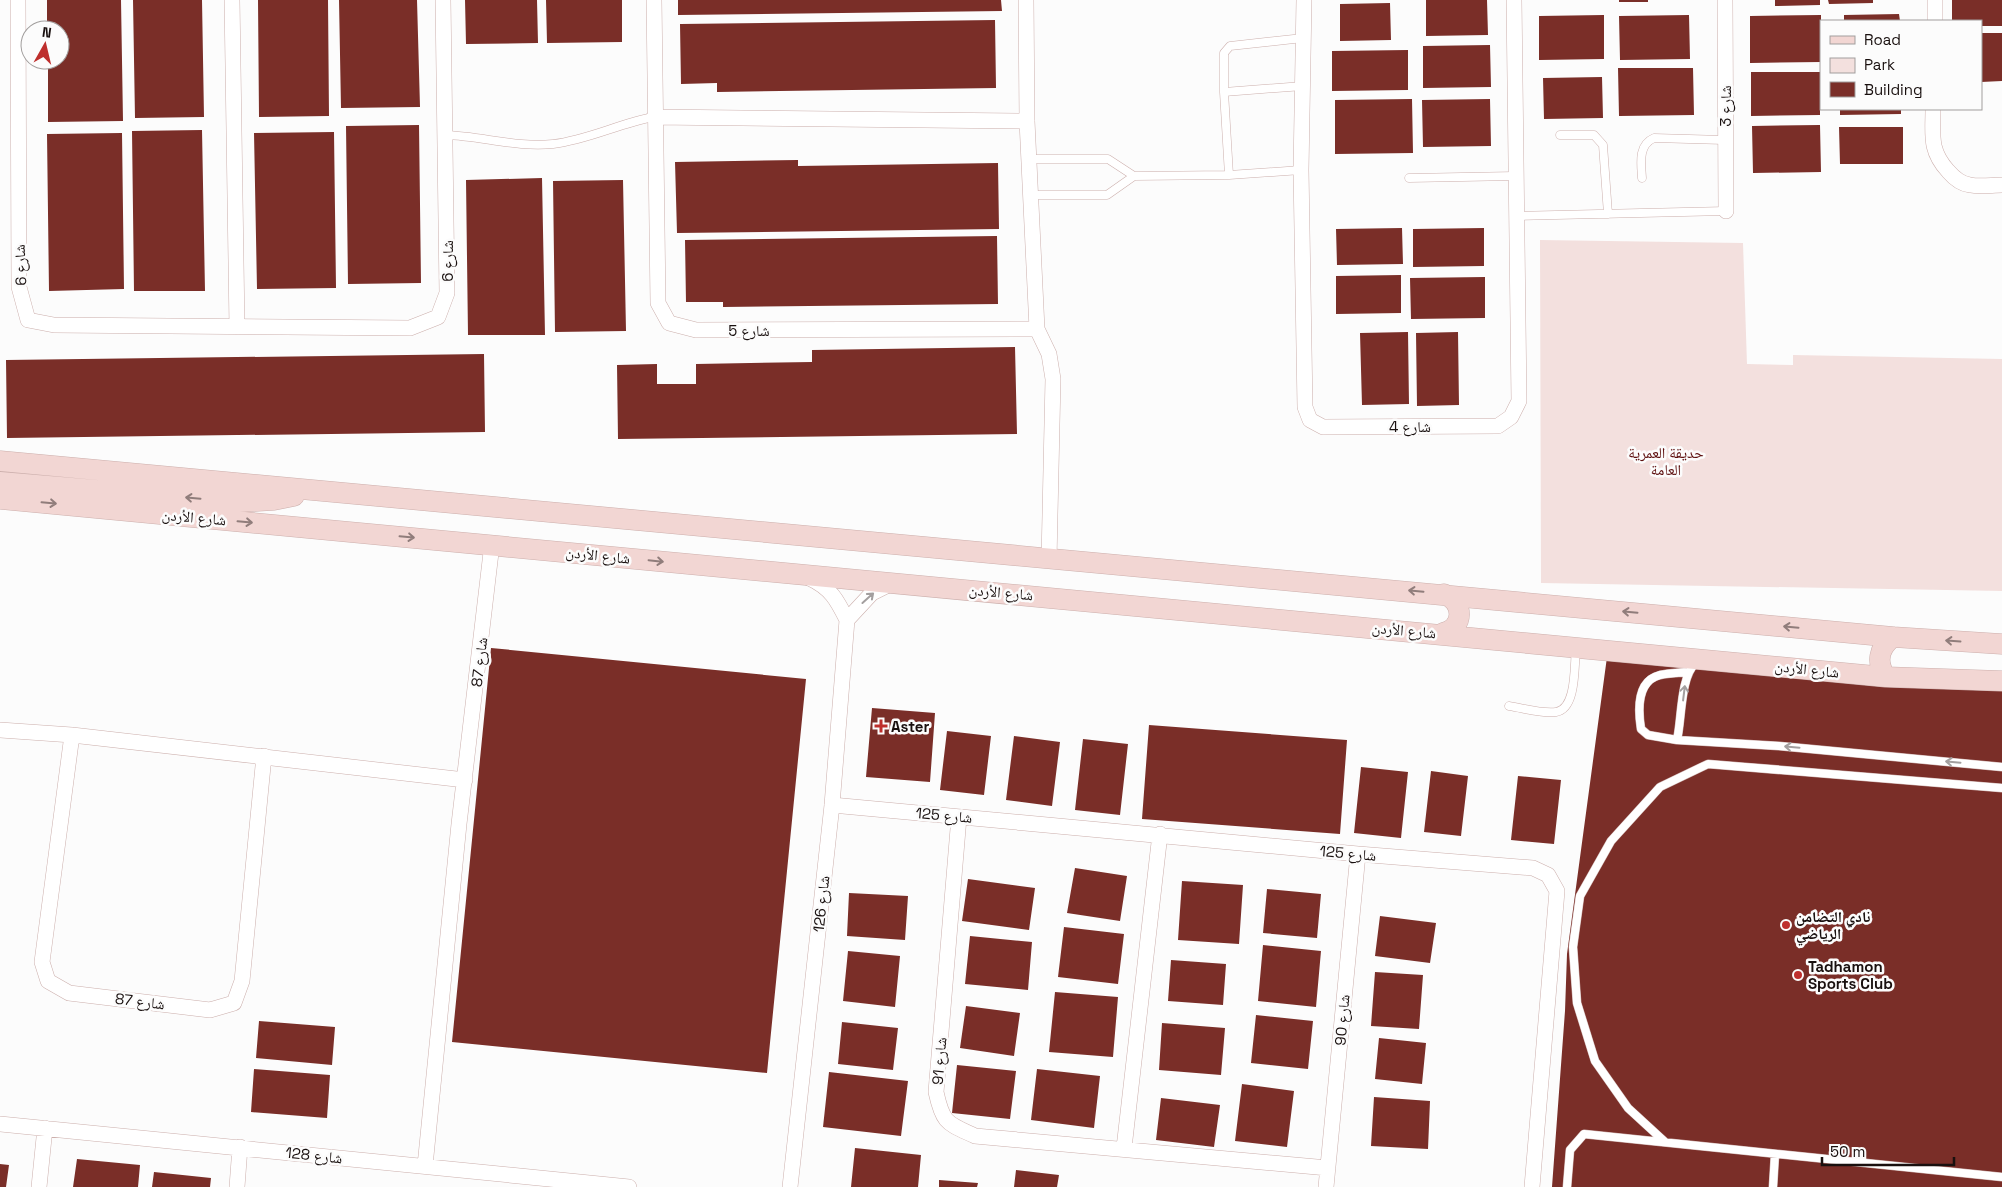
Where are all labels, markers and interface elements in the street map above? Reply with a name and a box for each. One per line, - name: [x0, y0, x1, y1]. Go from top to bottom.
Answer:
- north arrow: [20, 20, 70, 70]
- legend: [1820, 20, 1982, 110]
- text: N: [41, 23, 53, 42]
- text: Road: [1864, 30, 1901, 49]
- text: Park: [1864, 55, 1895, 74]
- text: Building: [1864, 80, 1923, 99]
- street label: شارع 3: [1716, 85, 1736, 127]
- street label: شارع 6: [438, 240, 458, 282]
- street label: شارع 6: [10, 244, 31, 286]
- street label: شارع 5: [728, 321, 770, 341]
- street label: شارع 4: [1389, 417, 1431, 437]
- park label: حديقة العمرية العامة: [1628, 443, 1704, 479]
- one-way arrow: [186, 493, 202, 502]
- one-way arrow: [40, 499, 56, 508]
- street label: شارع الأردن: [161, 505, 227, 530]
- one-way arrow: [237, 517, 253, 526]
- one-way arrow: [399, 532, 415, 541]
- street label: شارع الأردن: [565, 542, 631, 569]
- one-way arrow: [648, 556, 664, 565]
- street label: شارع الأردن: [968, 580, 1034, 605]
- one-way arrow: [1408, 587, 1424, 596]
- one-way arrow: [861, 592, 874, 604]
- one-way arrow: [1622, 607, 1638, 617]
- street label: شارع الأردن: [1371, 618, 1437, 643]
- one-way arrow: [1784, 622, 1800, 632]
- street label: شارع 87: [467, 636, 492, 688]
- one-way arrow: [1946, 636, 1962, 646]
- street label: شارع الأردن: [1774, 656, 1840, 683]
- one-way arrow: [1679, 686, 1689, 702]
- place label: Aster: [891, 717, 929, 736]
- marker: Aster: [875, 720, 887, 732]
- one-way arrow: [1784, 742, 1800, 752]
- one-way arrow: [1946, 757, 1962, 767]
- street label: شارع 125: [915, 803, 973, 828]
- street label: شارع 125: [1319, 841, 1377, 866]
- street label: شارع 126: [809, 875, 834, 933]
- place label: نادي التضامن الرياضي: [1796, 907, 1870, 945]
- marker: نادي التضامن الرياضي: [1780, 919, 1792, 931]
- place label: Tadhamon Sports Club: [1808, 957, 1893, 993]
- marker: Tadhamon Sports Club: [1792, 969, 1804, 981]
- street label: شارع 87: [114, 989, 166, 1014]
- street label: شارع 90: [1330, 994, 1355, 1046]
- street label: شارع 91: [927, 1036, 952, 1086]
- scale bar: [1822, 1134, 1954, 1166]
- text: 50 m: [1830, 1142, 1865, 1161]
- street label: شارع 128: [285, 1143, 343, 1168]

